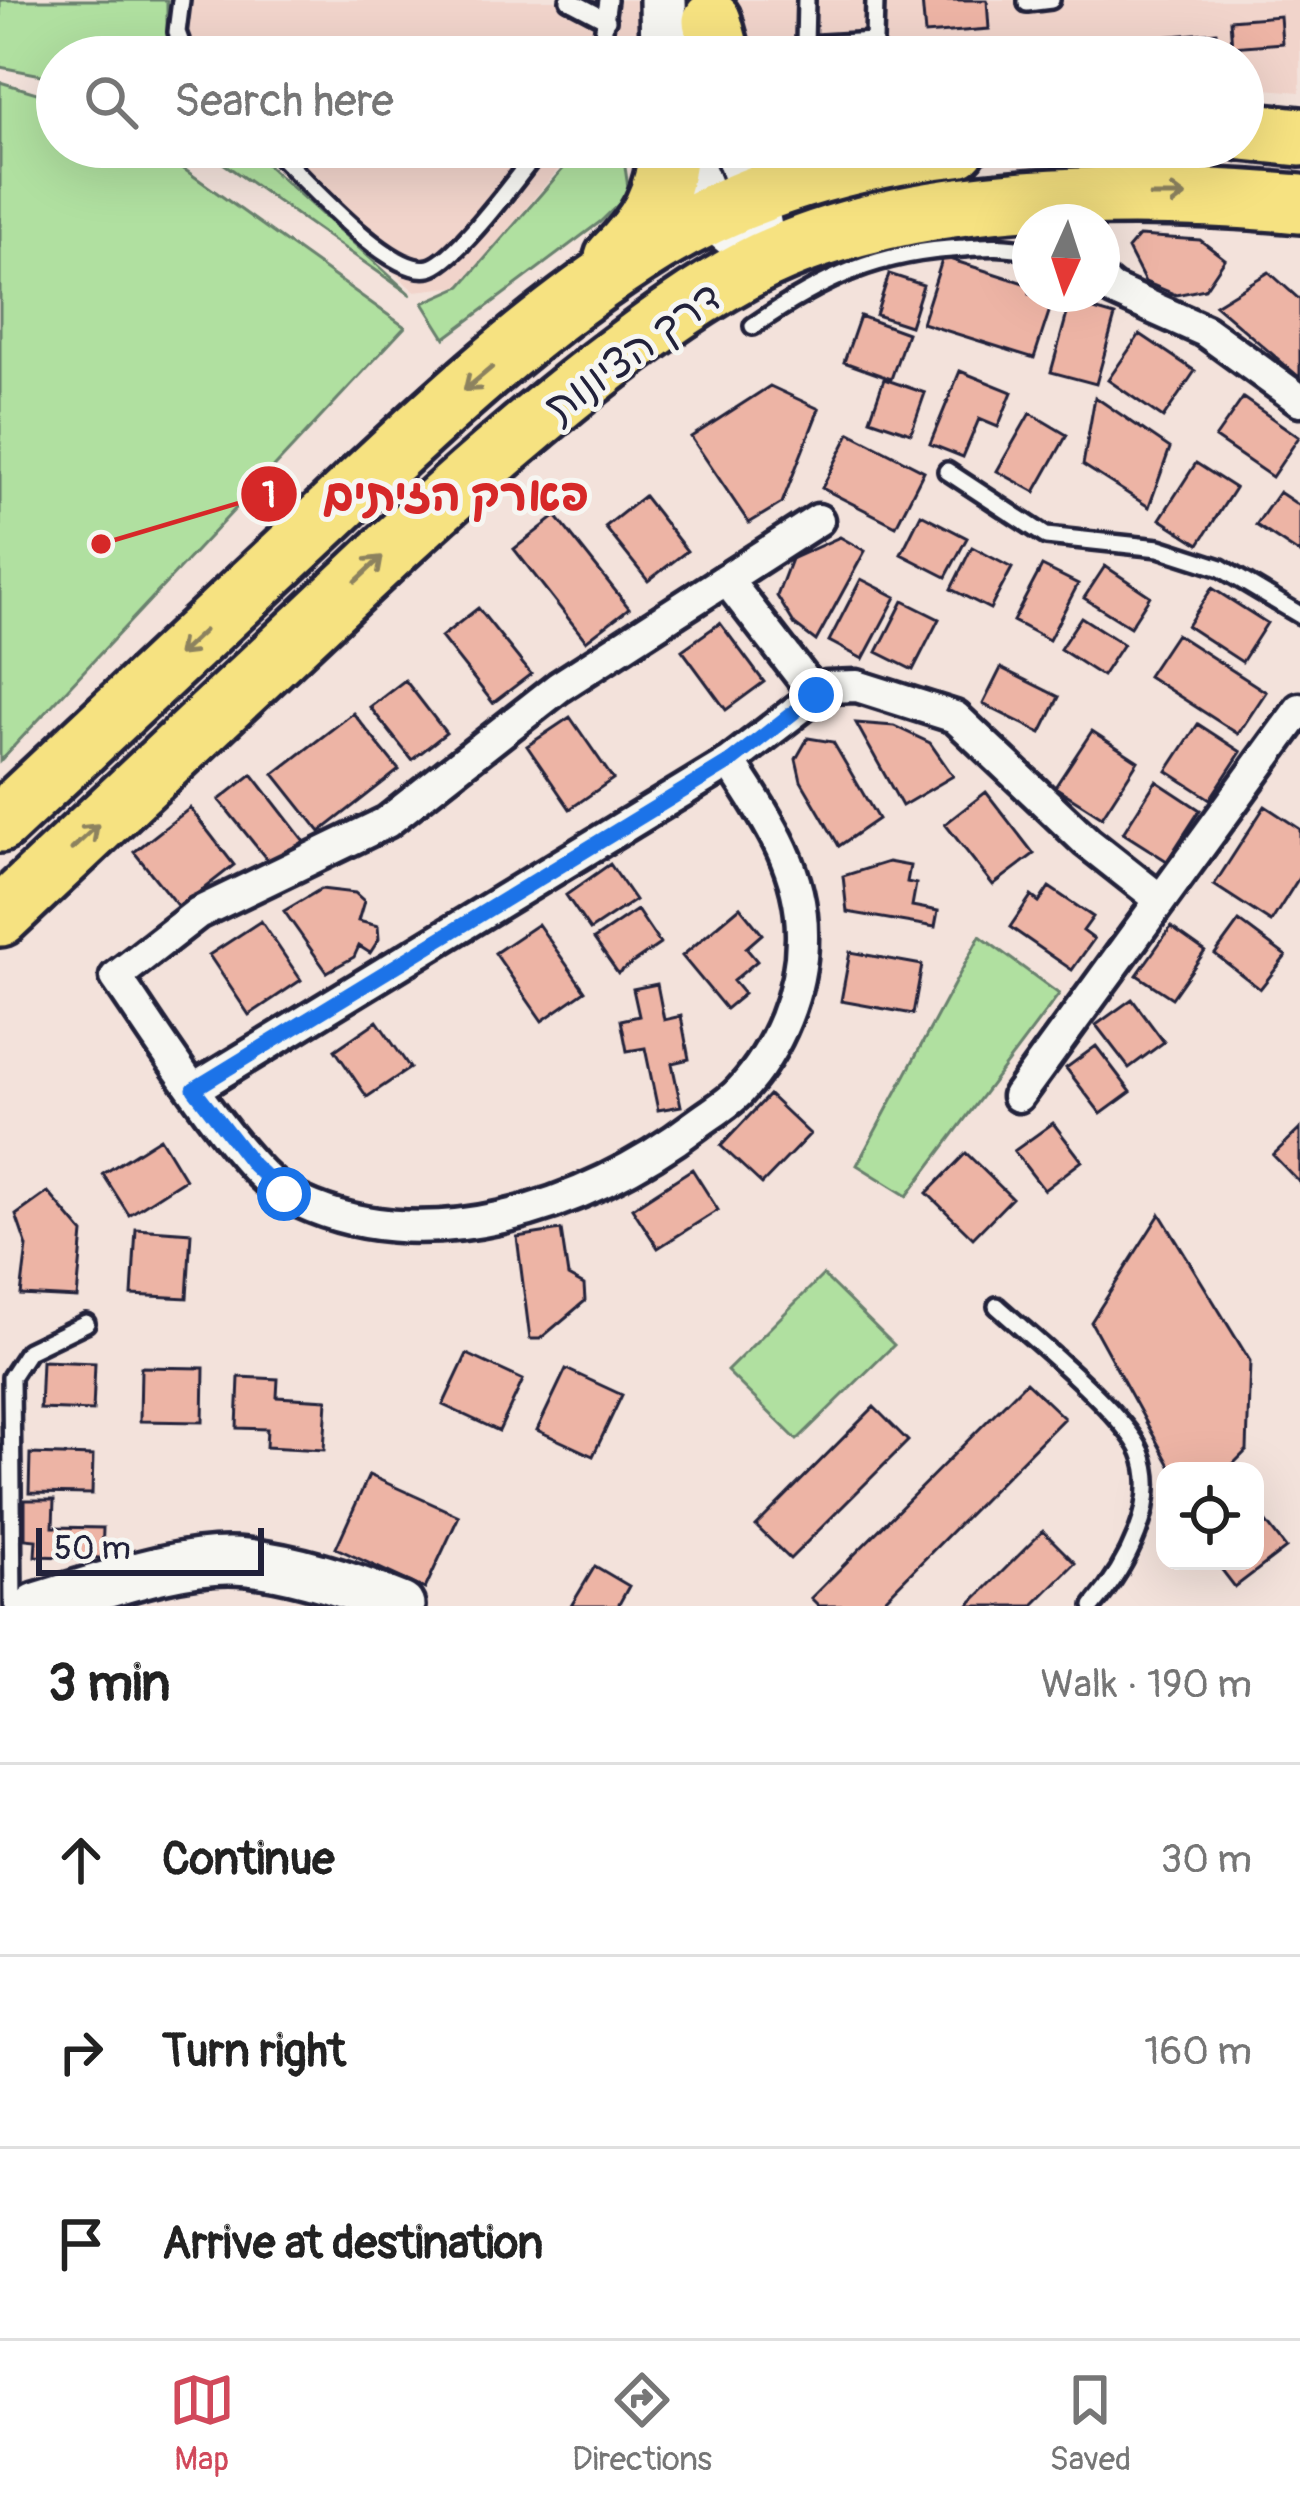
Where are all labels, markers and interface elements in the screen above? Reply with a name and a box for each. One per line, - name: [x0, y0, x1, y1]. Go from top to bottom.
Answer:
- search box: [36, 36, 1264, 168]
- icon: search: [78, 69, 144, 135]
- text: Search here: [174, 74, 394, 130]
- one-way arrow: [1148, 185, 1187, 208]
- north arrow: [1012, 204, 1120, 312]
- street label: דרך הציונות: [535, 271, 732, 434]
- one-way arrow: [463, 365, 494, 393]
- callout: פארק הזיתים: [239, 454, 613, 535]
- text: פארק הזיתים: [323, 468, 589, 524]
- text: 1: [262, 473, 276, 518]
- one-way arrow: [354, 556, 383, 584]
- one-way arrow: [177, 629, 206, 657]
- route end: [789, 668, 843, 722]
- one-way arrow: [70, 823, 99, 851]
- route start: [257, 1167, 311, 1221]
- map controls: [1156, 1462, 1264, 1570]
- button: locate: [1156, 1462, 1264, 1570]
- scale bar: [36, 1522, 264, 1575]
- text: 50 m: [54, 1528, 131, 1569]
- text: 3 min: [48, 1652, 170, 1716]
- text: Walk · 190 m: [1040, 1660, 1252, 1709]
- icon: ahead: [48, 1827, 114, 1893]
- text: Continue: [162, 1832, 335, 1888]
- text: 30 m: [1161, 1835, 1252, 1884]
- icon: right: [48, 2019, 114, 2085]
- text: Turn right: [162, 2024, 346, 2080]
- text: 160 m: [1144, 2027, 1252, 2076]
- icon: arrive: [48, 2211, 114, 2277]
- text: Arrive at destination: [162, 2216, 543, 2272]
- tab: Map: [169, 2367, 235, 2480]
- tab: Directions: [572, 2367, 712, 2480]
- tab: Saved: [1049, 2367, 1131, 2480]

